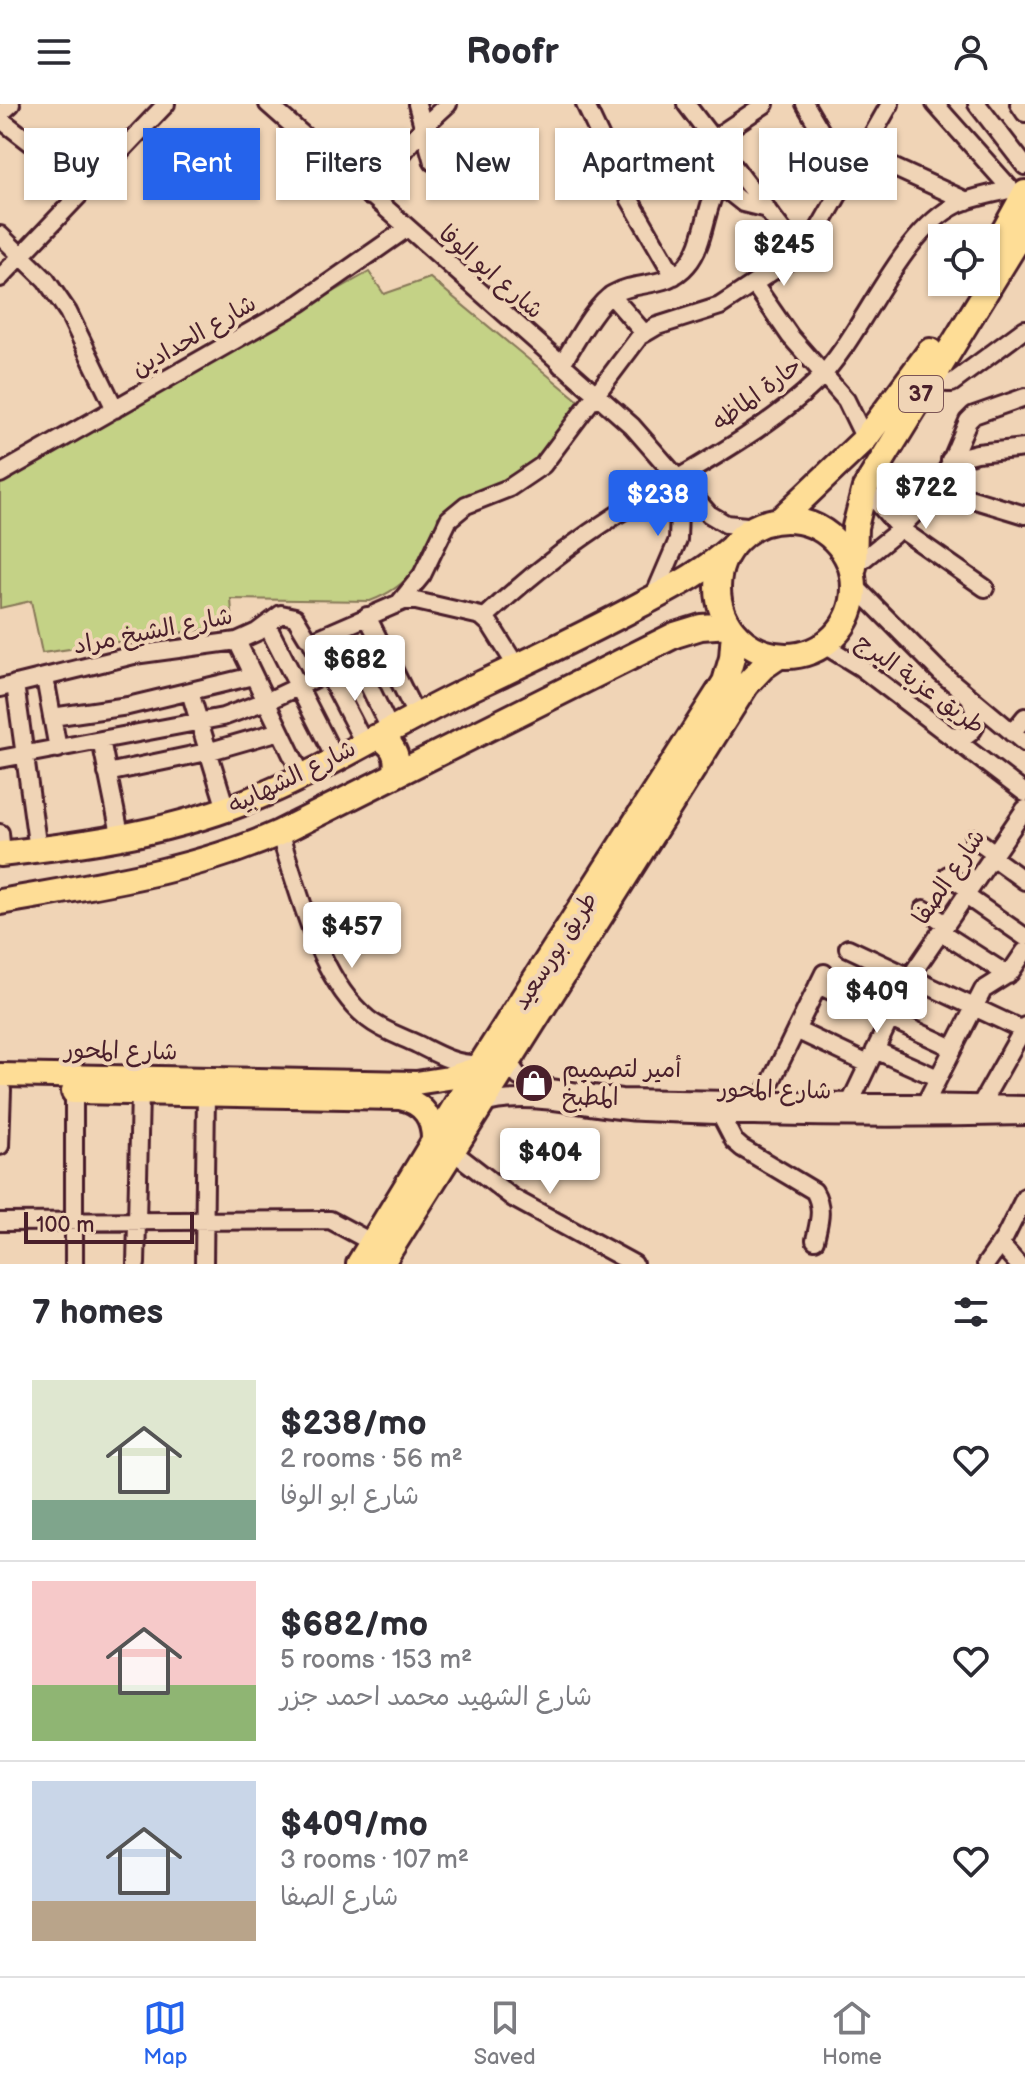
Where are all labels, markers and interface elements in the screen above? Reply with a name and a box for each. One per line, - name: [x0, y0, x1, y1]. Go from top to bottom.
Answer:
- icon: menu: [32, 30, 76, 74]
- icon: person: [949, 30, 993, 74]
- text: Roofr: [466, 31, 559, 74]
- chip: Buy: [24, 128, 127, 200]
- chip: Rent: [143, 128, 260, 200]
- chip: Filters: [276, 128, 410, 200]
- chip: New: [426, 128, 539, 200]
- chip: Apartment: [555, 128, 743, 200]
- chip: House: [759, 128, 897, 200]
- street label: شارع ابو الوفا: [432, 219, 549, 327]
- pin: $245: [737, 220, 831, 288]
- map controls: [928, 224, 1000, 296]
- button: locate: [928, 224, 1000, 296]
- text: $245: [753, 230, 815, 261]
- street label: شارع الحدادين: [127, 289, 262, 385]
- street label: حارة الماظه: [707, 351, 807, 437]
- road number: 37: [899, 376, 943, 412]
- pin: $722: [879, 463, 973, 531]
- pin: $238: [611, 470, 705, 538]
- text: $722: [895, 473, 957, 504]
- text: $238: [627, 480, 689, 511]
- street label: شارع الشيخ مراد: [71, 601, 235, 663]
- street label: طريق عزبة البرج: [849, 627, 990, 741]
- pin: $682: [308, 635, 402, 703]
- text: $682: [323, 645, 387, 676]
- street label: شارع الشهابيه: [224, 734, 361, 822]
- street label: شارع الصفا: [906, 824, 993, 932]
- street label: طريق بورسعيد: [506, 887, 605, 1016]
- pin: $457: [305, 902, 399, 970]
- text: $457: [321, 912, 383, 943]
- pin: $409: [830, 967, 924, 1035]
- text: $409: [845, 977, 909, 1008]
- street label: شارع المحور: [62, 1035, 178, 1068]
- place label: أمير لتصميم المطبخ: [562, 1054, 681, 1113]
- shop icon: أمير لتصميم المطبخ: [513, 1062, 555, 1104]
- street label: شارع المحور: [716, 1074, 832, 1107]
- pin: $404: [503, 1128, 597, 1196]
- text: $404: [518, 1138, 582, 1169]
- scale bar: [24, 1208, 194, 1244]
- text: 100 m: [36, 1212, 95, 1239]
- icon: filters: [949, 1290, 993, 1334]
- text: 7 homes: [32, 1292, 163, 1333]
- text: $238/mo: [280, 1403, 427, 1444]
- icon: home: [96, 1412, 192, 1508]
- icon: heart: [949, 1438, 993, 1482]
- text: 2 rooms · 56 m²: [280, 1444, 463, 1475]
- text: شارع ابو الوفا: [280, 1481, 419, 1512]
- text: $682/mo: [280, 1604, 428, 1645]
- icon: home: [96, 1613, 192, 1709]
- icon: heart: [949, 1639, 993, 1683]
- text: 5 rooms · 153 m²: [280, 1645, 472, 1676]
- text: شارع الشهيد محمد احمد جزر: [280, 1682, 592, 1713]
- text: $409/mo: [280, 1804, 428, 1845]
- icon: home: [96, 1813, 192, 1909]
- icon: heart: [949, 1839, 993, 1883]
- text: 3 rooms · 107 m²: [280, 1845, 469, 1876]
- text: شارع الصفا: [280, 1882, 398, 1913]
- tab: Map: [143, 1996, 187, 2071]
- tab: Saved: [474, 1996, 536, 2071]
- tab: Home: [822, 1996, 882, 2071]

